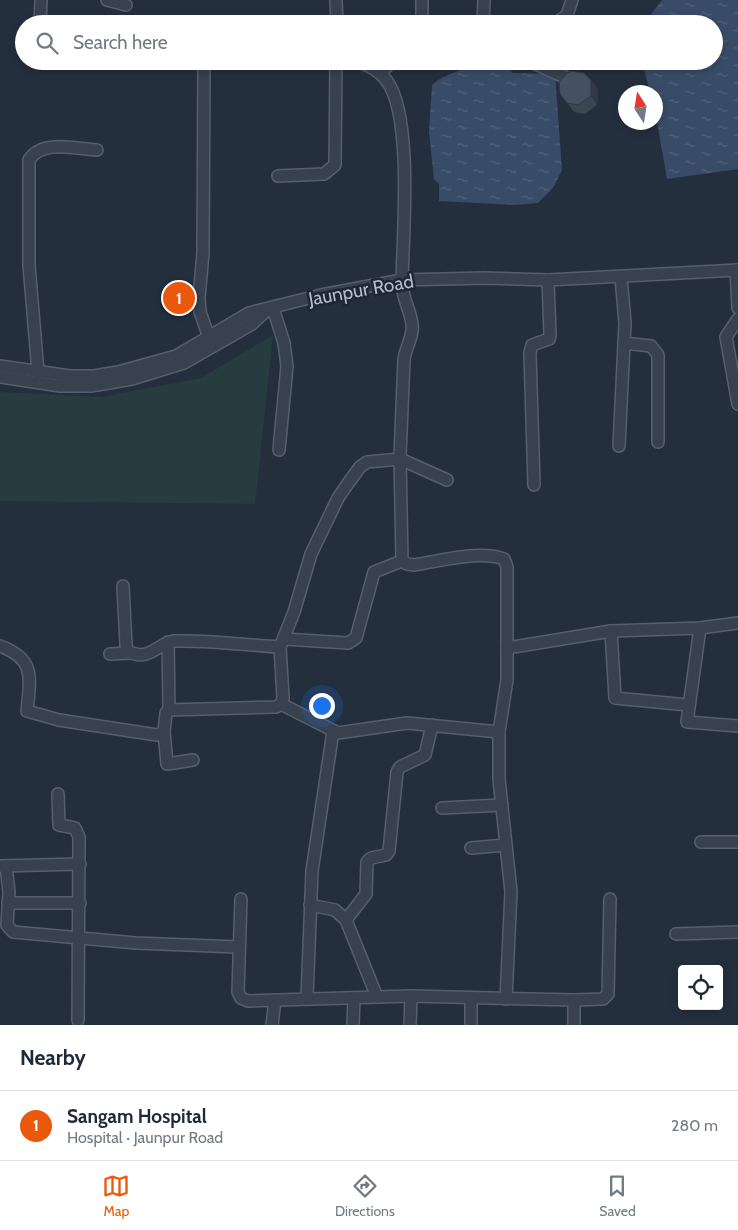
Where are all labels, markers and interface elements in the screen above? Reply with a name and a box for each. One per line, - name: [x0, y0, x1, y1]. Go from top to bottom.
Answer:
- search box: [15, 15, 723, 70]
- icon: search: [33, 29, 61, 57]
- text: Search here: [73, 31, 167, 54]
- north arrow: [618, 85, 663, 130]
- street label: Jaunpur Road: [306, 269, 415, 311]
- pin: 1: [163, 279, 195, 317]
- your location: [309, 693, 335, 719]
- map controls: [678, 965, 723, 1010]
- button: locate: [678, 965, 723, 1010]
- text: Nearby: [20, 1045, 86, 1070]
- text: Sangam Hospital: [67, 1105, 207, 1128]
- text: 1: [33, 1116, 39, 1135]
- text: 280 m: [671, 1116, 718, 1135]
- text: Hospital · Jaunpur Road: [67, 1128, 223, 1147]
- tab: Map: [102, 1172, 130, 1220]
- tab: Directions: [335, 1172, 395, 1220]
- tab: Saved: [599, 1172, 636, 1220]

